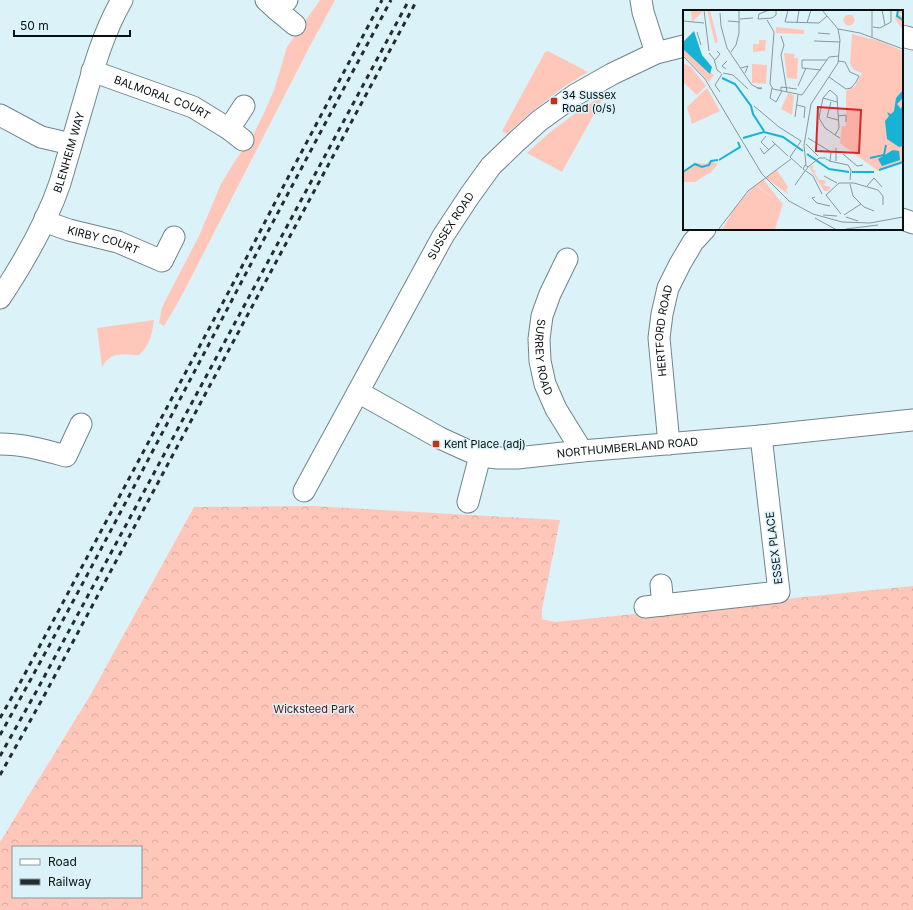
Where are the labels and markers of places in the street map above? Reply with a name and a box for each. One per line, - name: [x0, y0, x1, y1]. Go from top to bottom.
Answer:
- place label: 34 Sussex Road (o/s): [562, 88, 616, 115]
- marker: 34 Sussex Road (o/s): [549, 96, 559, 106]
- place label: Kent Place (adj): [444, 437, 526, 451]
- marker: Kent Place (adj): [431, 439, 441, 449]

